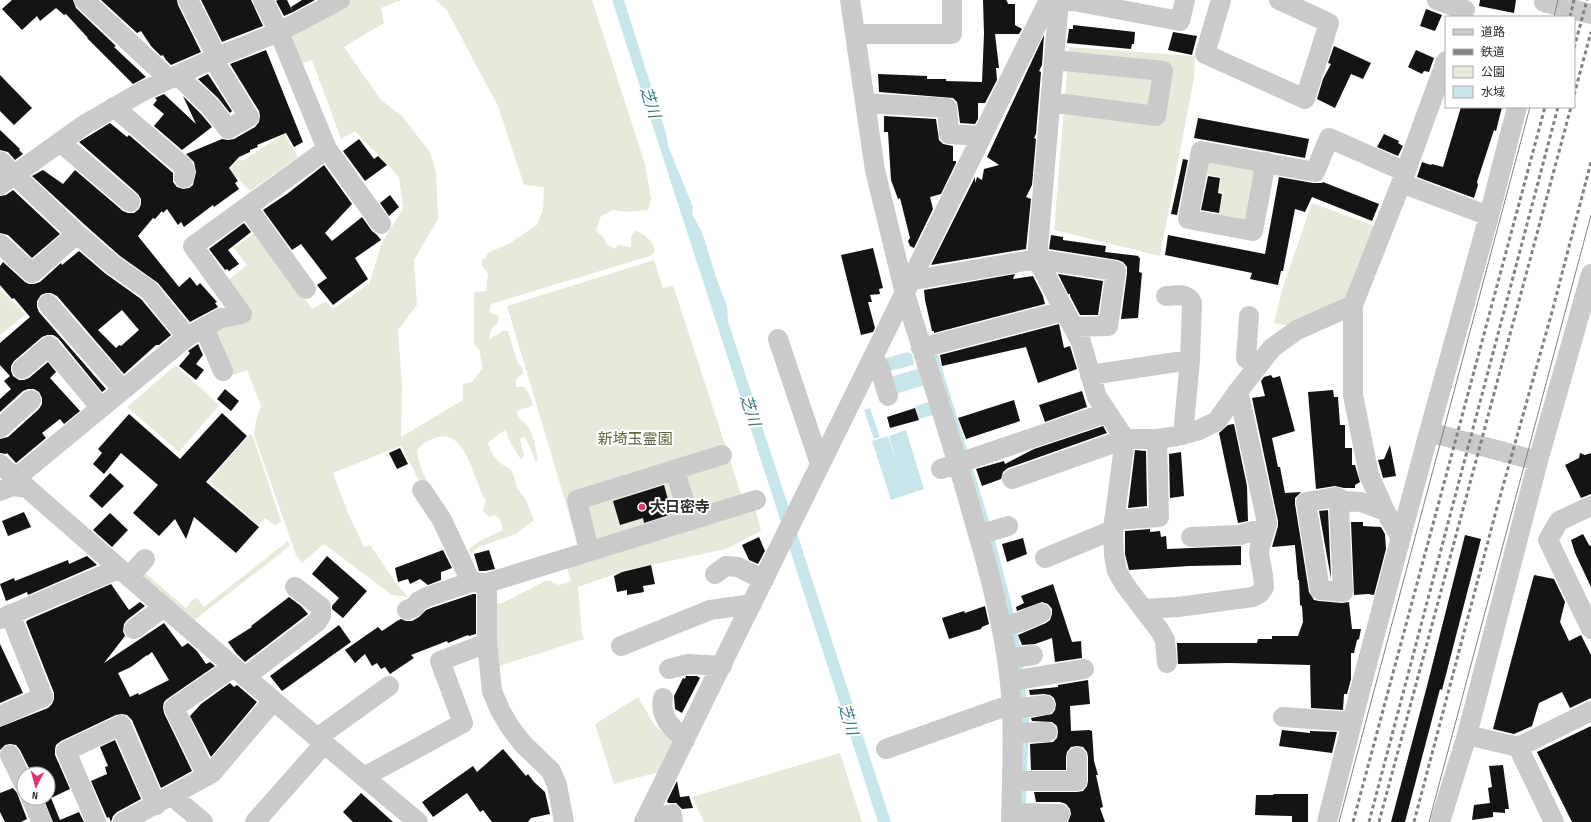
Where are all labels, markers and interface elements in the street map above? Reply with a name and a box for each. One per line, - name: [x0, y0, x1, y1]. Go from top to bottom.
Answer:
- legend: [1445, 16, 1575, 108]
- text: 道路: [1481, 25, 1505, 40]
- text: 鉄道: [1481, 45, 1505, 60]
- text: 公園: [1481, 65, 1505, 80]
- water label: 芝川: [636, 84, 664, 123]
- text: 水域: [1481, 85, 1505, 100]
- water label: 芝川: [736, 392, 764, 431]
- park label: 新埼玉霊園: [597, 430, 673, 449]
- place label: 大日密寺: [650, 498, 710, 517]
- marker: 大日密寺: [637, 502, 647, 512]
- water label: 芝川: [834, 701, 862, 739]
- north arrow: [16, 766, 56, 806]
- text: N: [31, 789, 39, 802]

